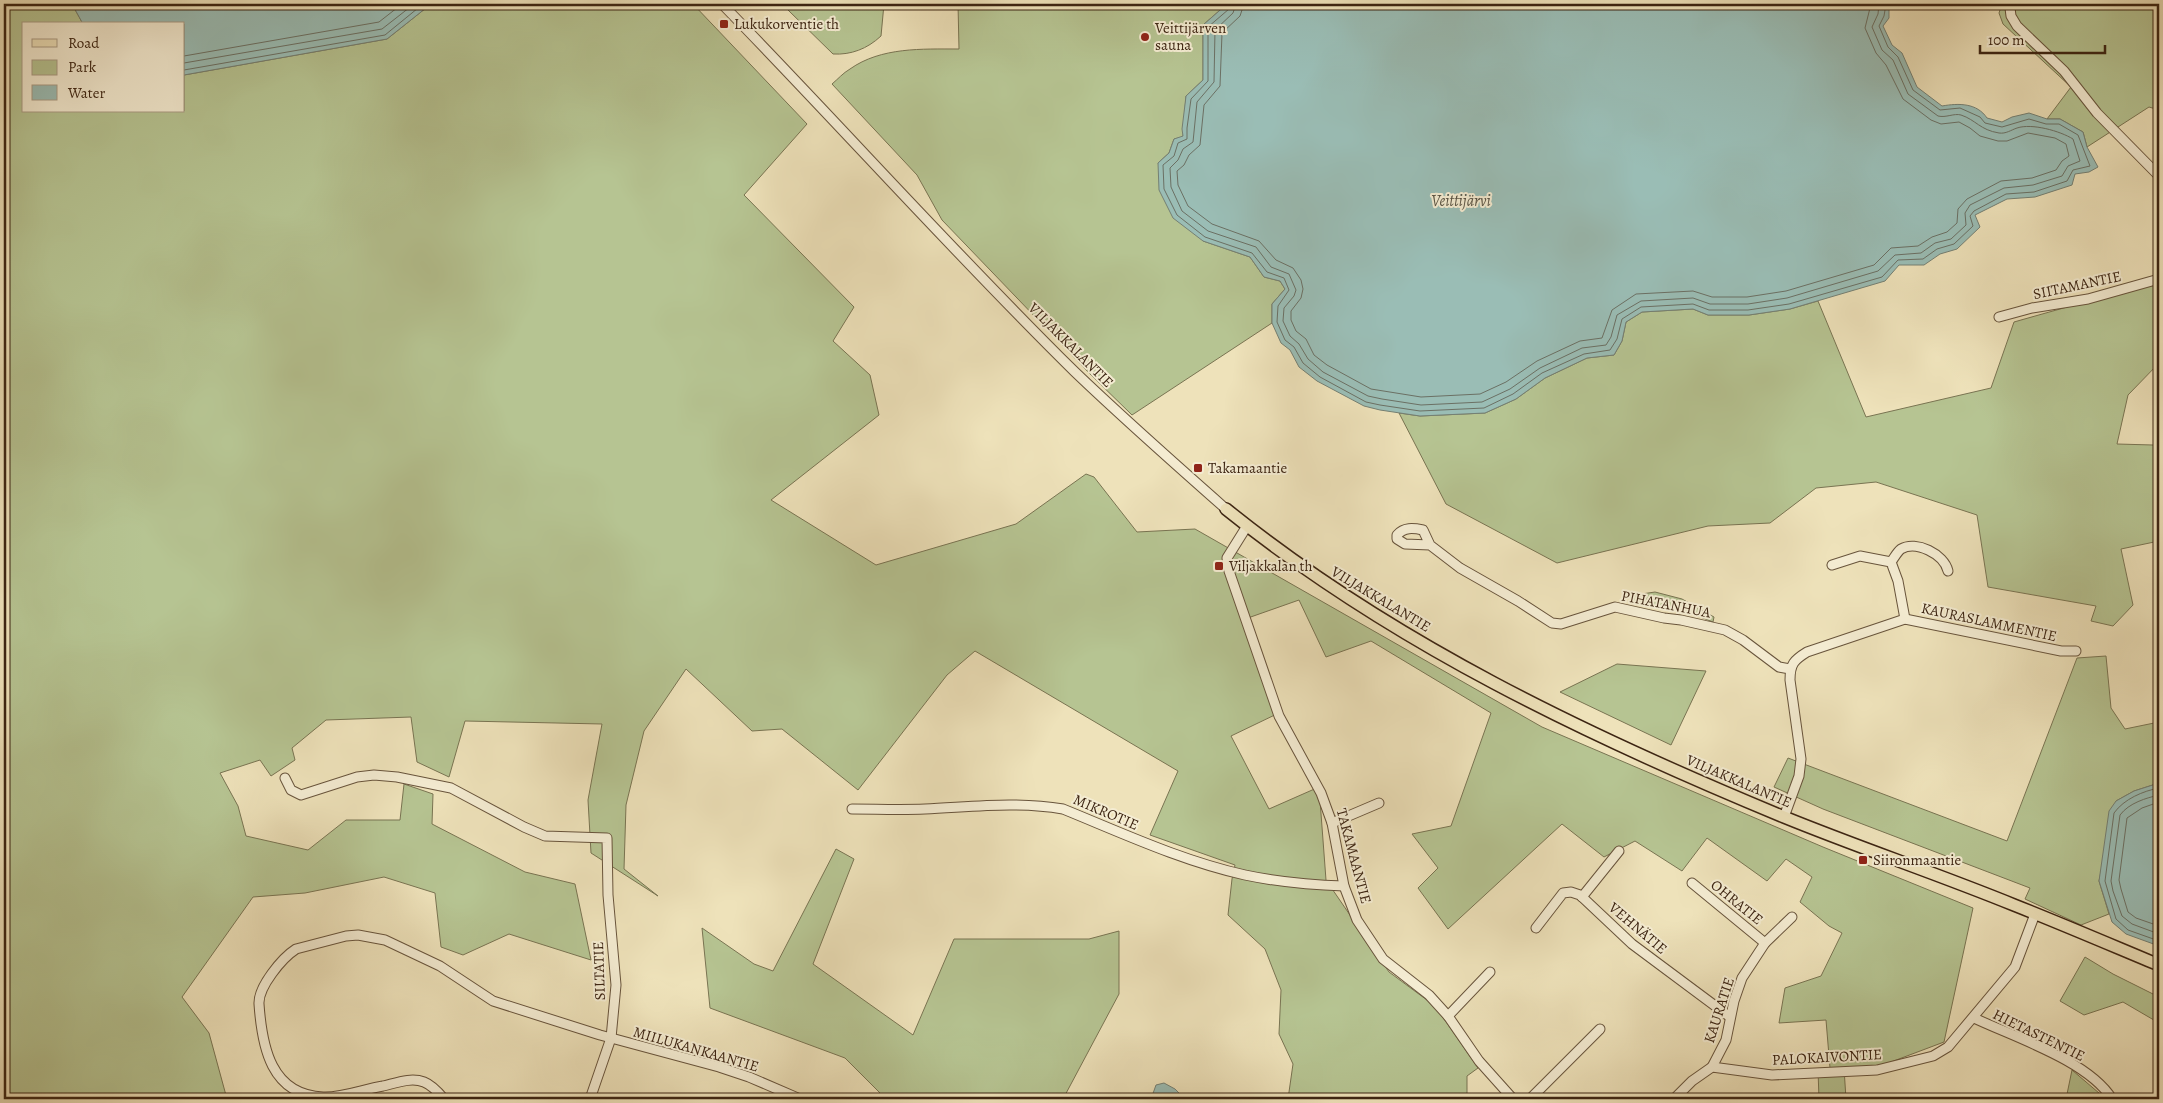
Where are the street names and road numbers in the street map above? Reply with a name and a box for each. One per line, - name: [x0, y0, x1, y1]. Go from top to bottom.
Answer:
- street label: SIITAMANTIE: [2031, 266, 2123, 304]
- street label: VILJAKKALANTIE: [1023, 297, 1118, 392]
- street label: VILJAKKALANTIE: [1327, 561, 1434, 637]
- street label: PIHATANHUA: [1620, 586, 1713, 623]
- street label: KAURASLAMMENTIE: [1919, 598, 2059, 646]
- street label: VILJAKKALANTIE: [1682, 749, 1795, 812]
- street label: MIKROTIE: [1070, 789, 1142, 835]
- street label: TAKAMAANTIE: [1332, 806, 1376, 906]
- street label: OHRATIE: [1707, 875, 1767, 929]
- street label: VEHNÄTIE: [1604, 897, 1672, 958]
- street label: SILTATIE: [588, 941, 610, 1001]
- street label: KAURATIE: [1699, 975, 1739, 1045]
- street label: HIETASTENTIE: [1990, 1004, 2088, 1066]
- street label: MIILUKANKAANTIE: [631, 1022, 761, 1076]
- street label: PALOKAIVONTIE: [1772, 1044, 1882, 1070]

